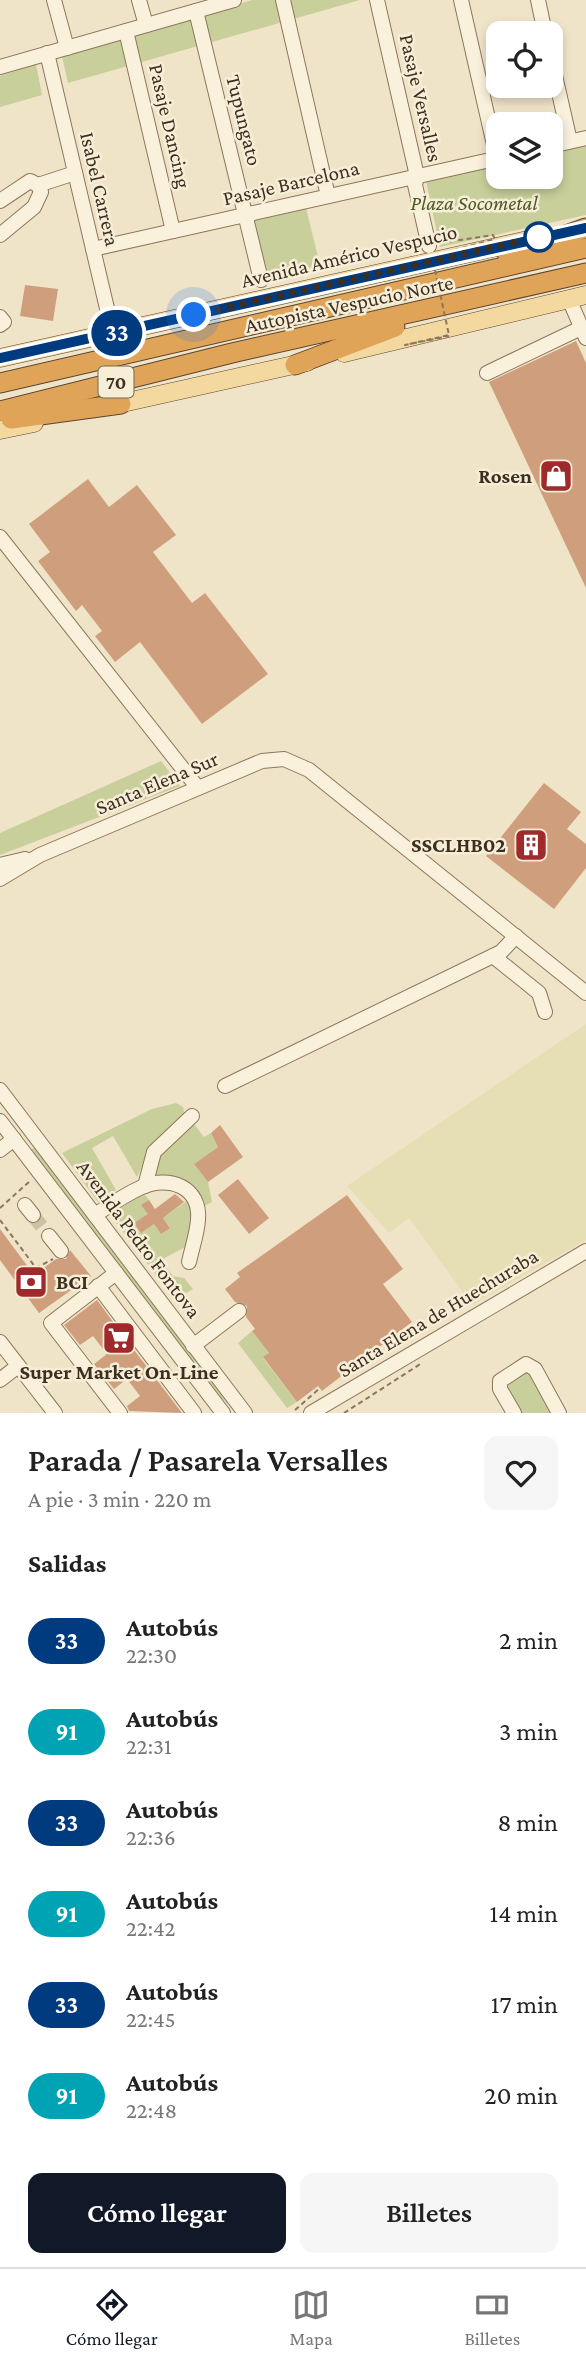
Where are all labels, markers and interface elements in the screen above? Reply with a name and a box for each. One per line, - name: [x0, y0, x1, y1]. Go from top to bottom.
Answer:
- map controls: [486, 21, 563, 189]
- button: locate: [486, 21, 563, 98]
- street label: Pasaje Versalles: [395, 32, 447, 164]
- street label: Pasaje Dancing: [144, 62, 196, 190]
- street label: Tupungato: [221, 72, 267, 168]
- button: layers: [486, 112, 563, 189]
- street label: Isabel Carrera: [75, 130, 125, 249]
- street label: Pasaje Barcelona: [220, 156, 362, 210]
- park label: Plaza Socometal: [410, 191, 538, 215]
- street label: Avenida Américo Vespucio: [239, 219, 459, 293]
- unlabelled marker: [524, 222, 554, 252]
- street label: Autopista Vespucio Norte: [243, 270, 455, 338]
- your location: [176, 297, 211, 332]
- line badge: 33: [86, 310, 148, 356]
- text: 33: [105, 319, 129, 346]
- road number: 70: [99, 366, 134, 398]
- shop icon: Rosen: [537, 457, 575, 495]
- place label: Rosen: [478, 464, 532, 488]
- street label: Santa Elena Sur: [92, 746, 222, 820]
- building icon: SSCLHB02: [512, 826, 550, 864]
- place label: SSCLHB02: [411, 833, 506, 857]
- street label: Avenida Pedro Fontova: [72, 1155, 206, 1323]
- street label: Santa Elena de Huechuraba: [334, 1244, 543, 1382]
- bank icon: BCI: [12, 1263, 50, 1301]
- place label: BCI: [56, 1270, 88, 1294]
- supermarket icon: Super Market On-Line: [100, 1319, 138, 1357]
- place label: Super Market On-Line: [19, 1360, 219, 1384]
- button: heart: [484, 1436, 558, 1510]
- text: Parada / Pasarela Versalles: [28, 1441, 388, 1478]
- text: A pie · 3 min · 220 m: [28, 1486, 212, 1512]
- text: Salidas: [28, 1549, 106, 1578]
- text: Autobús: [126, 1613, 218, 1642]
- text: 2 min: [499, 1626, 558, 1655]
- text: 33: [55, 1627, 78, 1654]
- text: 22:30: [126, 1642, 177, 1668]
- text: Autobús: [126, 1704, 218, 1733]
- text: 3 min: [499, 1717, 558, 1746]
- text: 91: [55, 1718, 78, 1745]
- text: 22:31: [126, 1733, 172, 1759]
- text: Autobús: [126, 1795, 218, 1824]
- text: 8 min: [497, 1808, 558, 1837]
- text: 33: [55, 1809, 78, 1836]
- text: 22:36: [126, 1824, 176, 1850]
- text: Autobús: [126, 1886, 218, 1915]
- text: 14 min: [490, 1899, 558, 1928]
- text: 91: [55, 1900, 78, 1927]
- text: 22:42: [126, 1915, 176, 1941]
- text: Autobús: [126, 1977, 218, 2006]
- text: 17 min: [491, 1990, 558, 2019]
- text: 33: [55, 1991, 78, 2018]
- text: 22:45: [126, 2006, 176, 2032]
- text: Autobús: [126, 2068, 218, 2097]
- text: 20 min: [484, 2081, 558, 2110]
- text: 91: [55, 2082, 78, 2109]
- text: 22:48: [126, 2097, 177, 2123]
- button: Cómo llegar: [28, 2173, 286, 2253]
- button: Billetes: [300, 2173, 558, 2253]
- tab: Cómo llegar: [66, 2286, 158, 2349]
- tab: Mapa: [289, 2286, 333, 2349]
- tab: Billetes: [464, 2286, 520, 2349]

